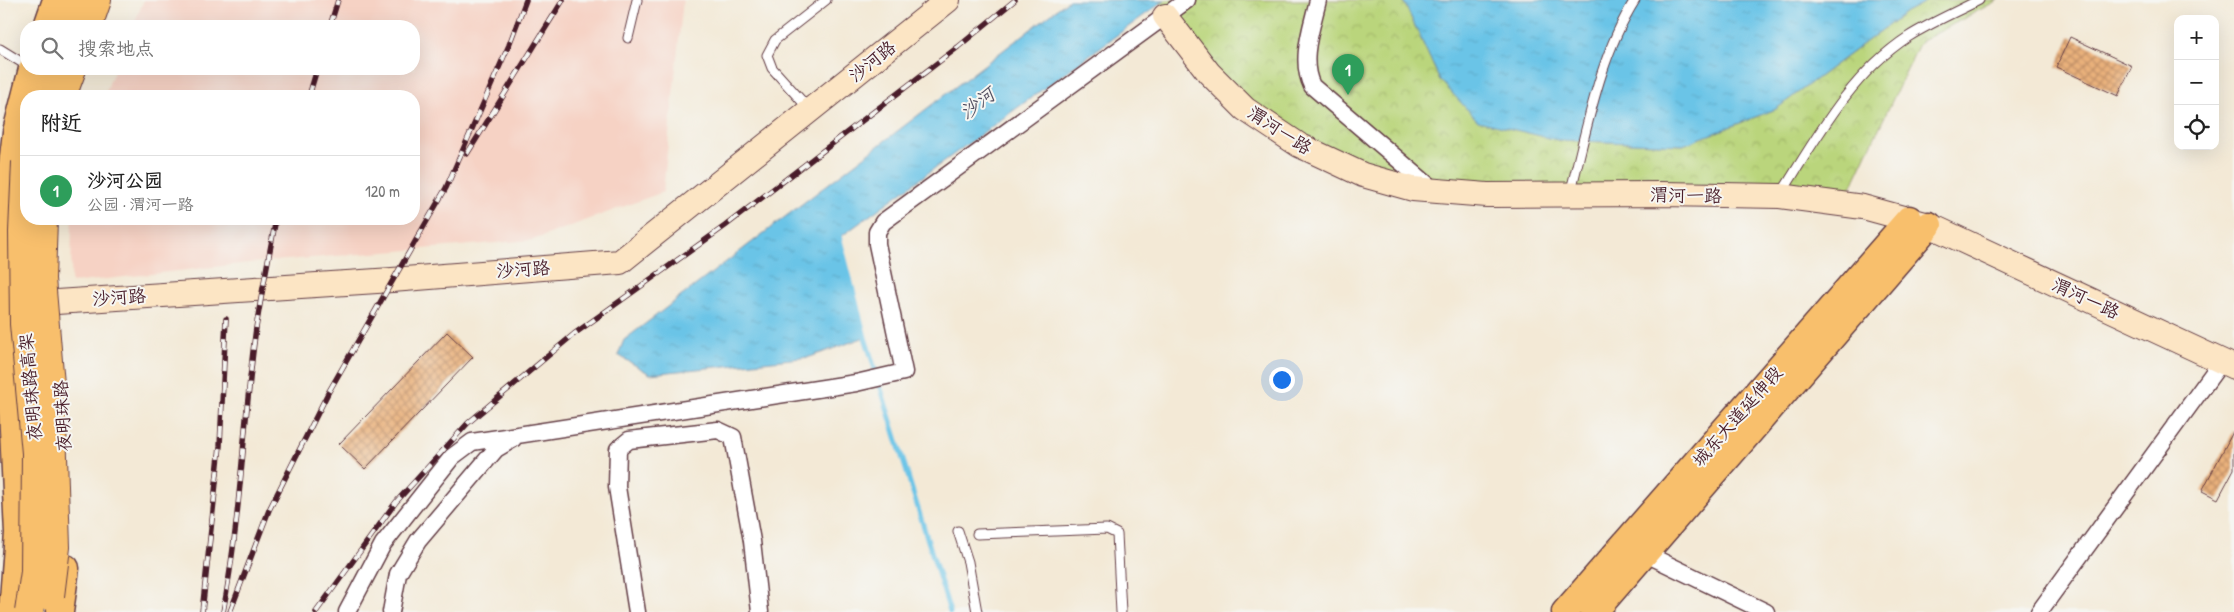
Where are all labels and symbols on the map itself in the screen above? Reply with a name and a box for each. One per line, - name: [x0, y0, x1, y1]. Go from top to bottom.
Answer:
- street label: 沙河路: [843, 34, 901, 88]
- pin: 1: [1332, 54, 1364, 95]
- water label: 沙河: [954, 79, 1002, 125]
- street label: 渭河一路: [1243, 100, 1317, 160]
- street label: 渭河一路: [1650, 182, 1722, 208]
- street label: 沙河路: [495, 255, 551, 283]
- street label: 渭河一路: [2048, 271, 2124, 325]
- street label: 沙河路: [91, 283, 147, 311]
- street label: 夜明珠路高架: [13, 332, 47, 442]
- street label: 城东大道延伸段: [1686, 360, 1788, 472]
- your location: [1269, 367, 1295, 393]
- street label: 夜明珠路: [48, 379, 76, 453]

